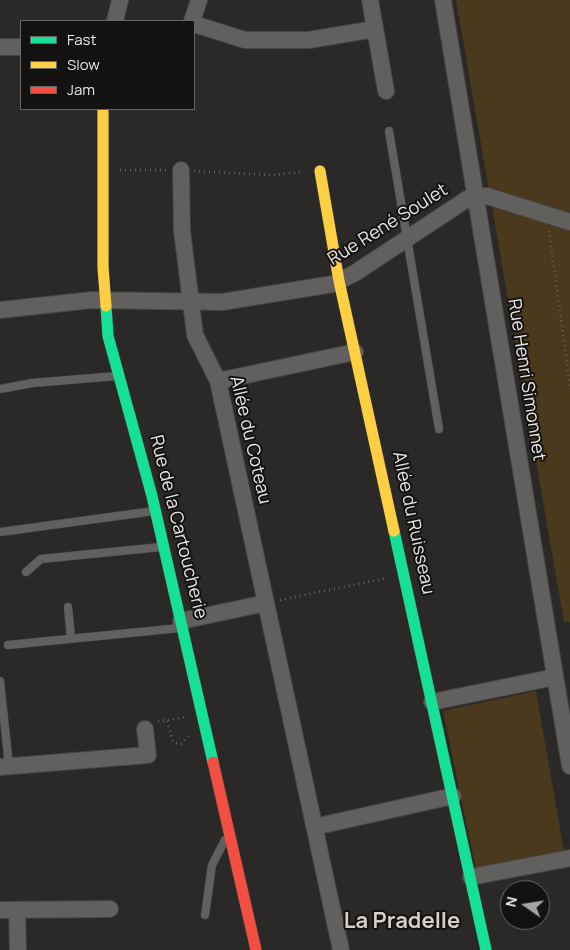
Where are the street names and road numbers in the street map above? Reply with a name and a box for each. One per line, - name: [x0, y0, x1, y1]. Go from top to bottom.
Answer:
- street label: Rue René Soulet: [324, 180, 452, 270]
- street label: Rue Henri Simonnet: [503, 297, 549, 463]
- street label: Allée du Coteau: [225, 374, 275, 506]
- street label: Rue de la Cartoucherie: [145, 433, 211, 621]
- street label: Allée du Ruisseau: [387, 450, 439, 596]

